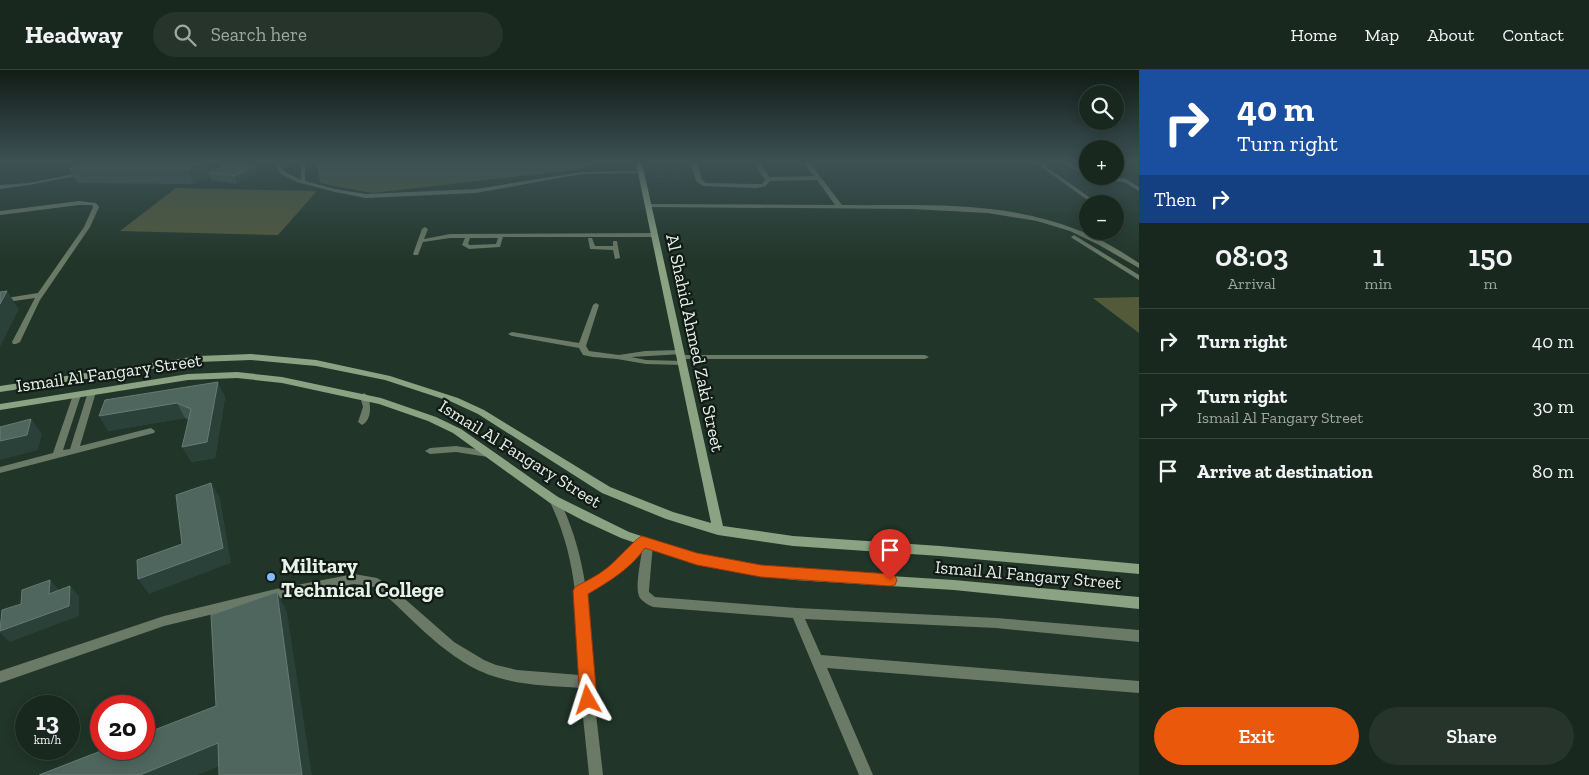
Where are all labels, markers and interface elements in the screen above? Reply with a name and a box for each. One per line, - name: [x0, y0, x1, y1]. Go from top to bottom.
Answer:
- search box: [153, 12, 503, 57]
- text: Headway: [25, 20, 123, 49]
- icon: search: [171, 21, 199, 49]
- text: Search here: [211, 23, 307, 46]
- text: Home: [1290, 24, 1337, 46]
- text: Map: [1365, 24, 1399, 46]
- text: About: [1427, 24, 1474, 46]
- text: Contact: [1502, 24, 1564, 46]
- map controls: [1079, 85, 1124, 240]
- button: search: [1079, 85, 1124, 130]
- text: 40 m: [1237, 88, 1314, 130]
- icon: right: [1154, 90, 1219, 155]
- text: Turn right: [1237, 130, 1338, 157]
- button: +: [1079, 140, 1124, 185]
- icon: right: [1206, 185, 1234, 213]
- text: Then: [1154, 188, 1196, 211]
- button: −: [1079, 195, 1124, 240]
- street label: Al Shahid Ahmed Zaki Street: [661, 232, 729, 454]
- text: 08:03: [1215, 238, 1288, 274]
- text: 1: [1372, 238, 1384, 274]
- text: 150: [1468, 238, 1513, 274]
- text: Arrival: [1228, 274, 1276, 293]
- text: min: [1365, 274, 1392, 293]
- text: m: [1484, 274, 1497, 293]
- icon: right: [1154, 327, 1182, 355]
- text: Turn right: [1197, 330, 1287, 353]
- text: 40 m: [1532, 330, 1574, 353]
- street label: Ismail Al Fangary Street: [15, 349, 203, 397]
- text: Turn right: [1197, 385, 1287, 408]
- icon: right: [1154, 392, 1182, 420]
- street label: Ismail Al Fangary Street: [435, 395, 605, 513]
- text: 30 m: [1533, 395, 1574, 418]
- text: Ismail Al Fangary Street: [1197, 408, 1363, 427]
- icon: arrive: [1154, 457, 1182, 485]
- text: Arrive at destination: [1197, 460, 1373, 483]
- text: 80 m: [1532, 460, 1574, 483]
- pin: [869, 529, 911, 580]
- icon: arrive: [876, 536, 904, 564]
- place label: Military Technical College: [281, 553, 444, 602]
- street label: Ismail Al Fangary Street: [934, 556, 1122, 594]
- marker: Military Technical College: [265, 571, 277, 583]
- position arrow: [561, 673, 613, 725]
- speed limit sign: 20: [90, 695, 155, 760]
- text: 13: [36, 706, 59, 736]
- button: Exit: [1154, 707, 1359, 765]
- button: Share: [1369, 707, 1574, 765]
- text: km/h: [34, 733, 61, 747]

